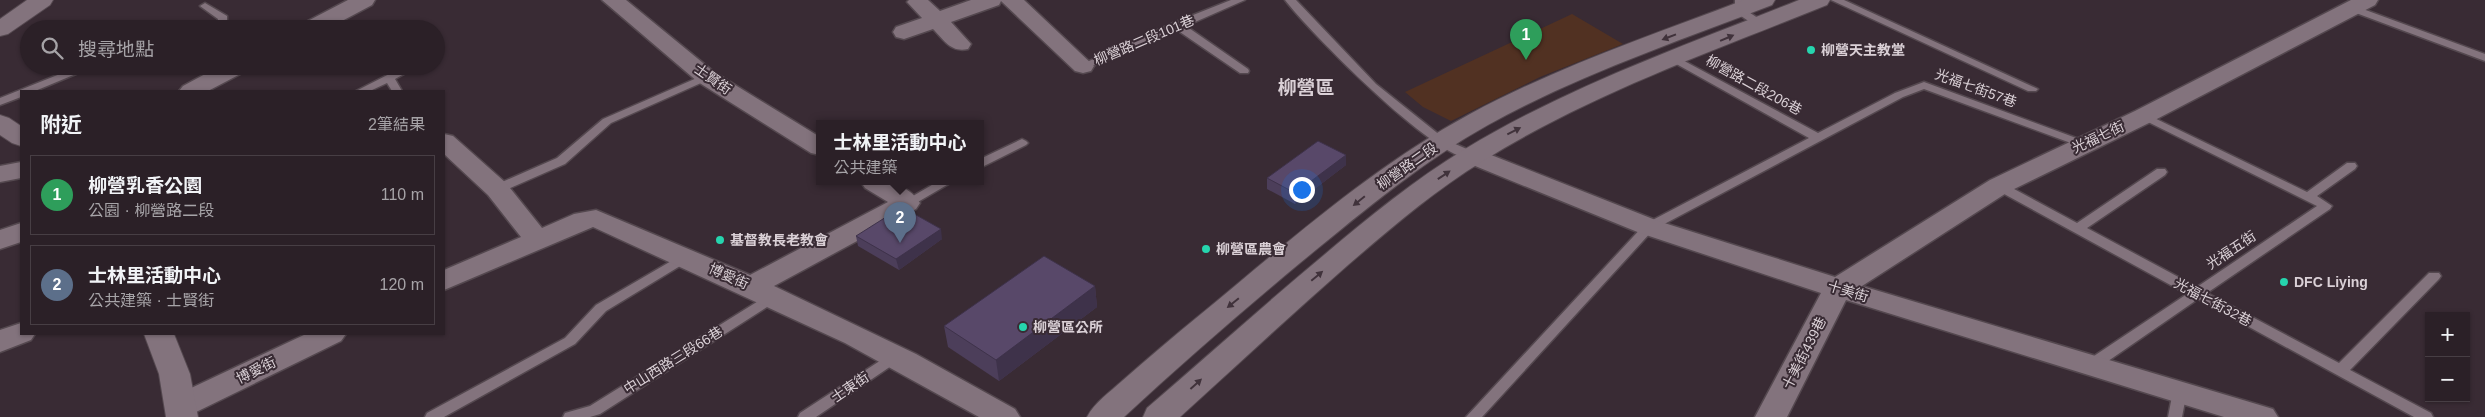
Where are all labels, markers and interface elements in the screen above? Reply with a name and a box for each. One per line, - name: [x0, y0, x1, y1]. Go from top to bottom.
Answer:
- street label: 柳營路二段101巷: [1091, 12, 1197, 68]
- pin: 1: [1510, 19, 1542, 60]
- search box: [20, 20, 445, 75]
- one-way arrow: [1720, 33, 1734, 41]
- icon: search: [38, 34, 66, 62]
- one-way arrow: [1662, 34, 1677, 41]
- text: 搜尋地點: [78, 39, 154, 60]
- place label: 柳營天主教堂: [1821, 42, 1905, 58]
- marker: 柳營天主教堂: [1805, 44, 1817, 56]
- street label: 柳營路二段206巷: [1703, 52, 1805, 118]
- street label: 士賢街: [691, 60, 735, 98]
- street label: 光福七街57巷: [1933, 66, 2019, 110]
- district label: 柳營區: [1277, 77, 1335, 98]
- text: 附近: [40, 113, 82, 136]
- text: 2筆結果: [368, 116, 425, 133]
- street label: 光福七街: [2069, 118, 2127, 156]
- popup: [816, 120, 984, 185]
- one-way arrow: [1507, 127, 1522, 135]
- text: 士林里活動中心: [833, 132, 967, 153]
- street label: 柳營路二段: [1374, 139, 1440, 193]
- text: 公共建築: [833, 159, 898, 176]
- one-way arrow: [1437, 170, 1451, 180]
- text: 柳營乳香公園: [88, 175, 202, 196]
- your location: [1289, 177, 1315, 203]
- text: 1: [53, 186, 61, 203]
- text: 110 m: [381, 186, 424, 203]
- one-way arrow: [1353, 195, 1366, 206]
- text: 公園 · 柳營路二段: [88, 202, 214, 219]
- pin: 2: [884, 202, 916, 243]
- street label: 光福五街: [2203, 228, 2259, 272]
- place label: 基督教長老教會: [730, 232, 828, 248]
- marker: 基督教長老教會: [714, 234, 726, 246]
- place label: 柳營區農會: [1216, 241, 1286, 257]
- marker: 柳營區農會: [1200, 243, 1212, 255]
- street label: 博愛街: [707, 260, 751, 292]
- text: 士林里活動中心: [88, 265, 221, 286]
- one-way arrow: [1310, 271, 1323, 282]
- place label: DFC Liying: [2294, 274, 2368, 290]
- street label: 光福七街32巷: [2171, 275, 2255, 329]
- text: 2: [53, 276, 61, 293]
- text: 120 m: [380, 276, 424, 293]
- marker: DFC Liying: [2278, 276, 2290, 288]
- street label: 十美街: [1826, 277, 1870, 305]
- text: 公共建築 · 士賢街: [88, 292, 214, 309]
- one-way arrow: [1227, 298, 1240, 309]
- map controls: [2425, 312, 2470, 402]
- button: +: [2425, 312, 2470, 357]
- street label: 十美街439巷: [1779, 314, 1829, 392]
- place label: 柳營區公所: [1033, 319, 1103, 335]
- marker: 柳營區公所: [1017, 321, 1029, 333]
- street label: 中山西路三段66巷: [621, 323, 725, 397]
- street label: 博愛街: [234, 354, 278, 386]
- button: −: [2425, 357, 2470, 402]
- street label: 士東街: [828, 369, 872, 405]
- one-way arrow: [1189, 379, 1202, 390]

